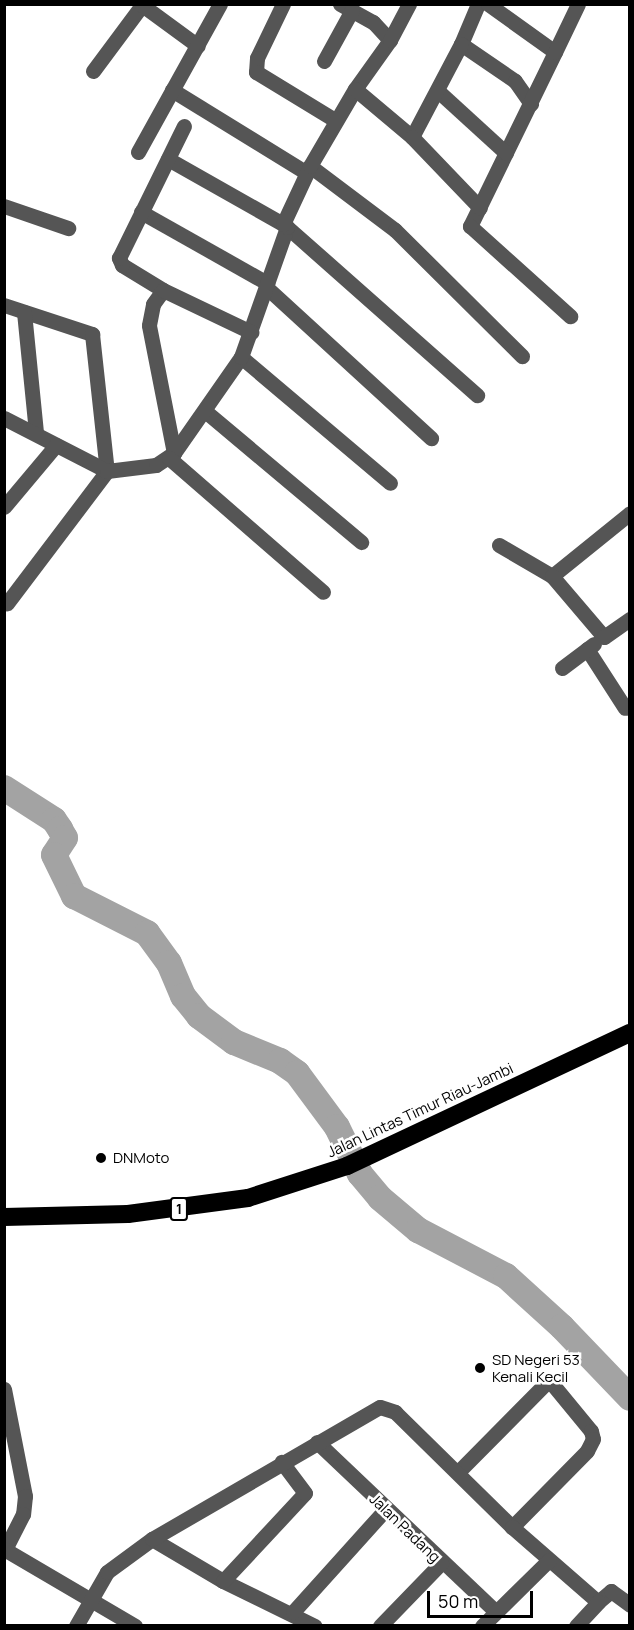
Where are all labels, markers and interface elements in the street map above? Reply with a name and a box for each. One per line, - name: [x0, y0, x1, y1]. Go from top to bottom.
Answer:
- street label: Jalan Lintas Timur Riau-Jambi: [324, 1059, 516, 1161]
- place label: DNMoto: [113, 1149, 169, 1167]
- marker: DNMoto: [94, 1151, 108, 1165]
- road number: 1: [168, 1198, 190, 1220]
- place label: SD Negeri 53 Kenali Kecil: [492, 1350, 580, 1385]
- marker: SD Negeri 53 Kenali Kecil: [473, 1361, 487, 1375]
- street label: Jalan Padang: [366, 1490, 444, 1566]
- scale bar: [430, 1579, 536, 1617]
- text: 50 m: [438, 1589, 478, 1613]

